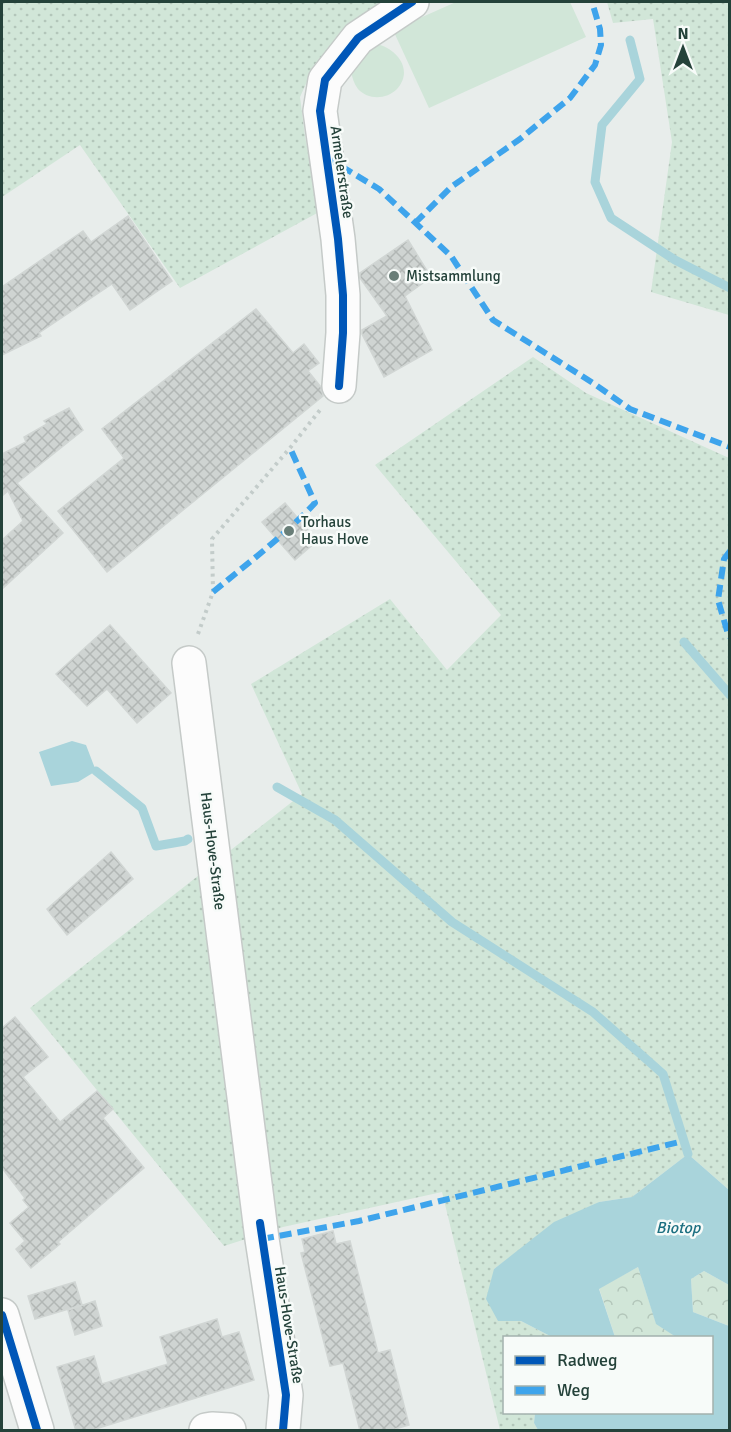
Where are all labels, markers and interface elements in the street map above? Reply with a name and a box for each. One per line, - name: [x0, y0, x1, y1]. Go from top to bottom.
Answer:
- north arrow: [653, 18, 713, 78]
- text: N: [677, 24, 689, 44]
- street label: Armelerstraße: [327, 125, 357, 219]
- place label: Mistsammlung: [406, 267, 501, 285]
- marker: Mistsammlung: [387, 269, 401, 283]
- place label: Torhaus Haus Hove: [301, 513, 369, 548]
- marker: Torhaus Haus Hove: [282, 524, 296, 538]
- street label: Haus-Hove-Straße: [197, 791, 229, 911]
- water label: Biotop: [656, 1218, 702, 1238]
- street label: Haus-Hove-Straße: [271, 1265, 307, 1385]
- legend: [503, 1336, 713, 1414]
- text: Radweg: [557, 1349, 618, 1371]
- text: Weg: [557, 1379, 590, 1401]

